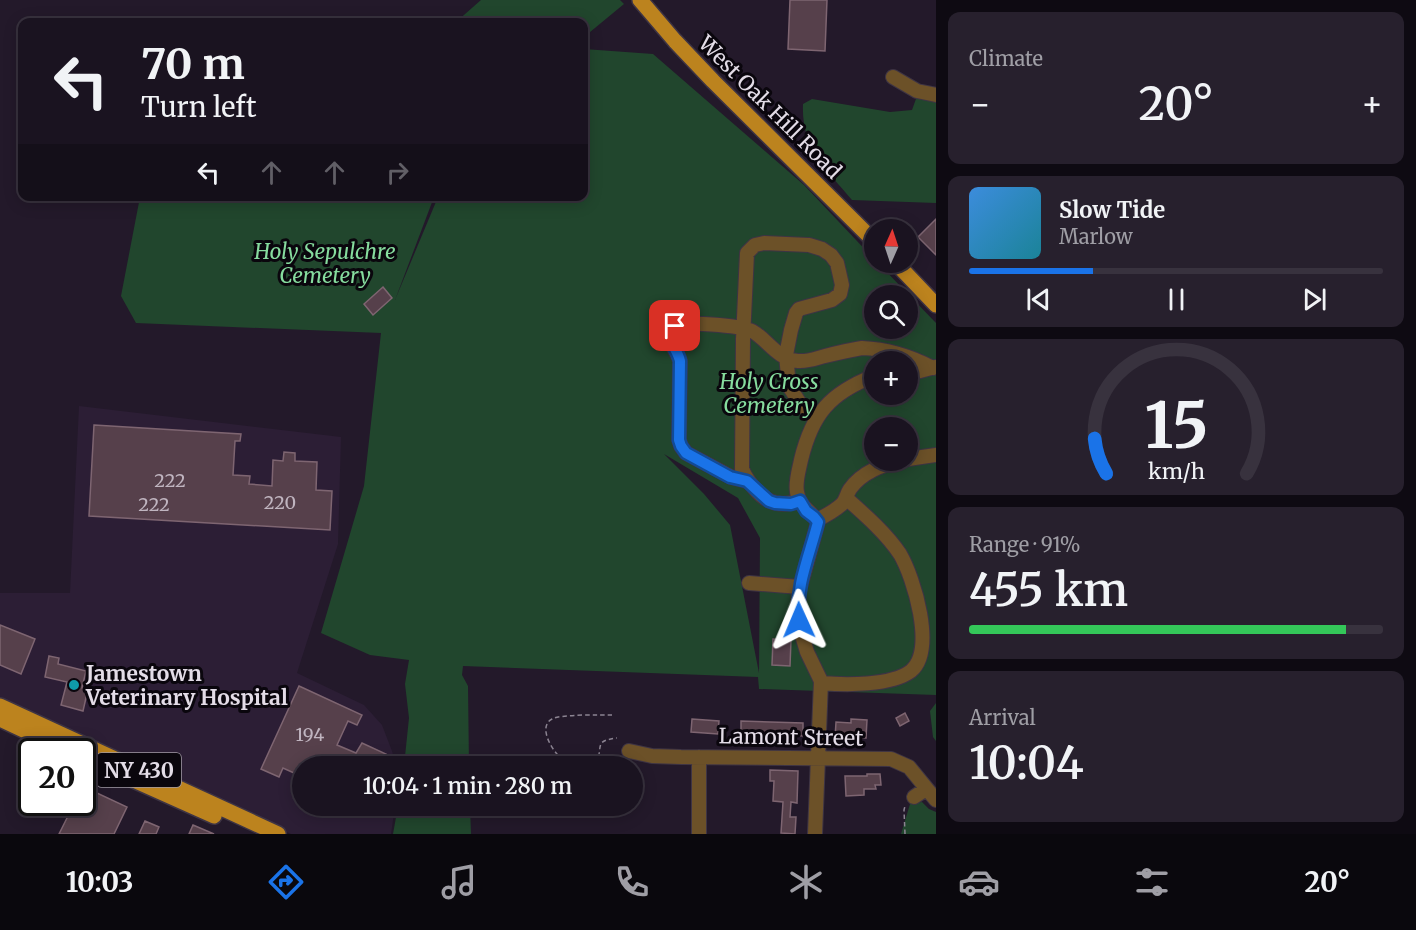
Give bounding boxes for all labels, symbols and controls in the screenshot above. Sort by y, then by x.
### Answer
street label: West Oak Hill Road [692,29,848,185]
text: 70 m [141,38,245,90]
icon: left [42,42,120,120]
text: Climate [969,46,1043,71]
text: 20° [1138,76,1214,132]
text: − [969,84,991,125]
text: + [1361,84,1383,125]
text: Turn left [141,90,256,124]
icon: left [192,156,225,189]
icon: ahead [255,156,288,189]
icon: ahead [318,156,351,189]
icon: right [381,156,414,189]
text: Slow Tide [1059,196,1165,224]
north arrow [864,219,918,273]
map controls [864,219,918,471]
text: Marlow [1059,224,1133,249]
park label: Holy Sepulchre Cemetery [253,238,396,289]
icon: previous [1022,283,1055,316]
icon: pause [1160,283,1193,316]
icon: next [1298,283,1331,316]
button: search [864,285,918,339]
pin [649,300,700,351]
icon: arrive [658,309,691,342]
button: + [864,351,918,405]
park label: Holy Cross Cemetery [718,368,819,419]
text: 15 [1144,387,1208,465]
button: − [864,417,918,471]
text: km/h [1148,458,1204,485]
house number: 222 [154,469,186,492]
house number: 220 [264,491,296,514]
house number: 222 [138,493,170,516]
text: Range · 91% [969,532,1081,557]
text: 455 km [969,562,1128,618]
position arrow [767,588,831,652]
place label: Jamestown Veterinary Hospital [85,660,288,711]
marker: Jamestown Veterinary Hospital [67,678,81,692]
text: Arrival [969,705,1036,730]
street label: Lamont Street [718,722,864,752]
house number: 194 [296,723,324,746]
text: 10:04 [969,735,1084,791]
speed limit sign: 20 [18,738,96,816]
road number: NY 430 [97,753,181,787]
text: 10:04 · 1 min · 280 m [363,772,572,800]
icon: directions [265,861,307,903]
icon: music [438,861,480,903]
icon: phone [611,861,653,903]
icon: climate [785,861,827,903]
icon: car [958,861,1000,903]
icon: filters [1131,861,1173,903]
text: 10:03 [66,865,134,899]
text: 20° [1305,865,1350,899]

